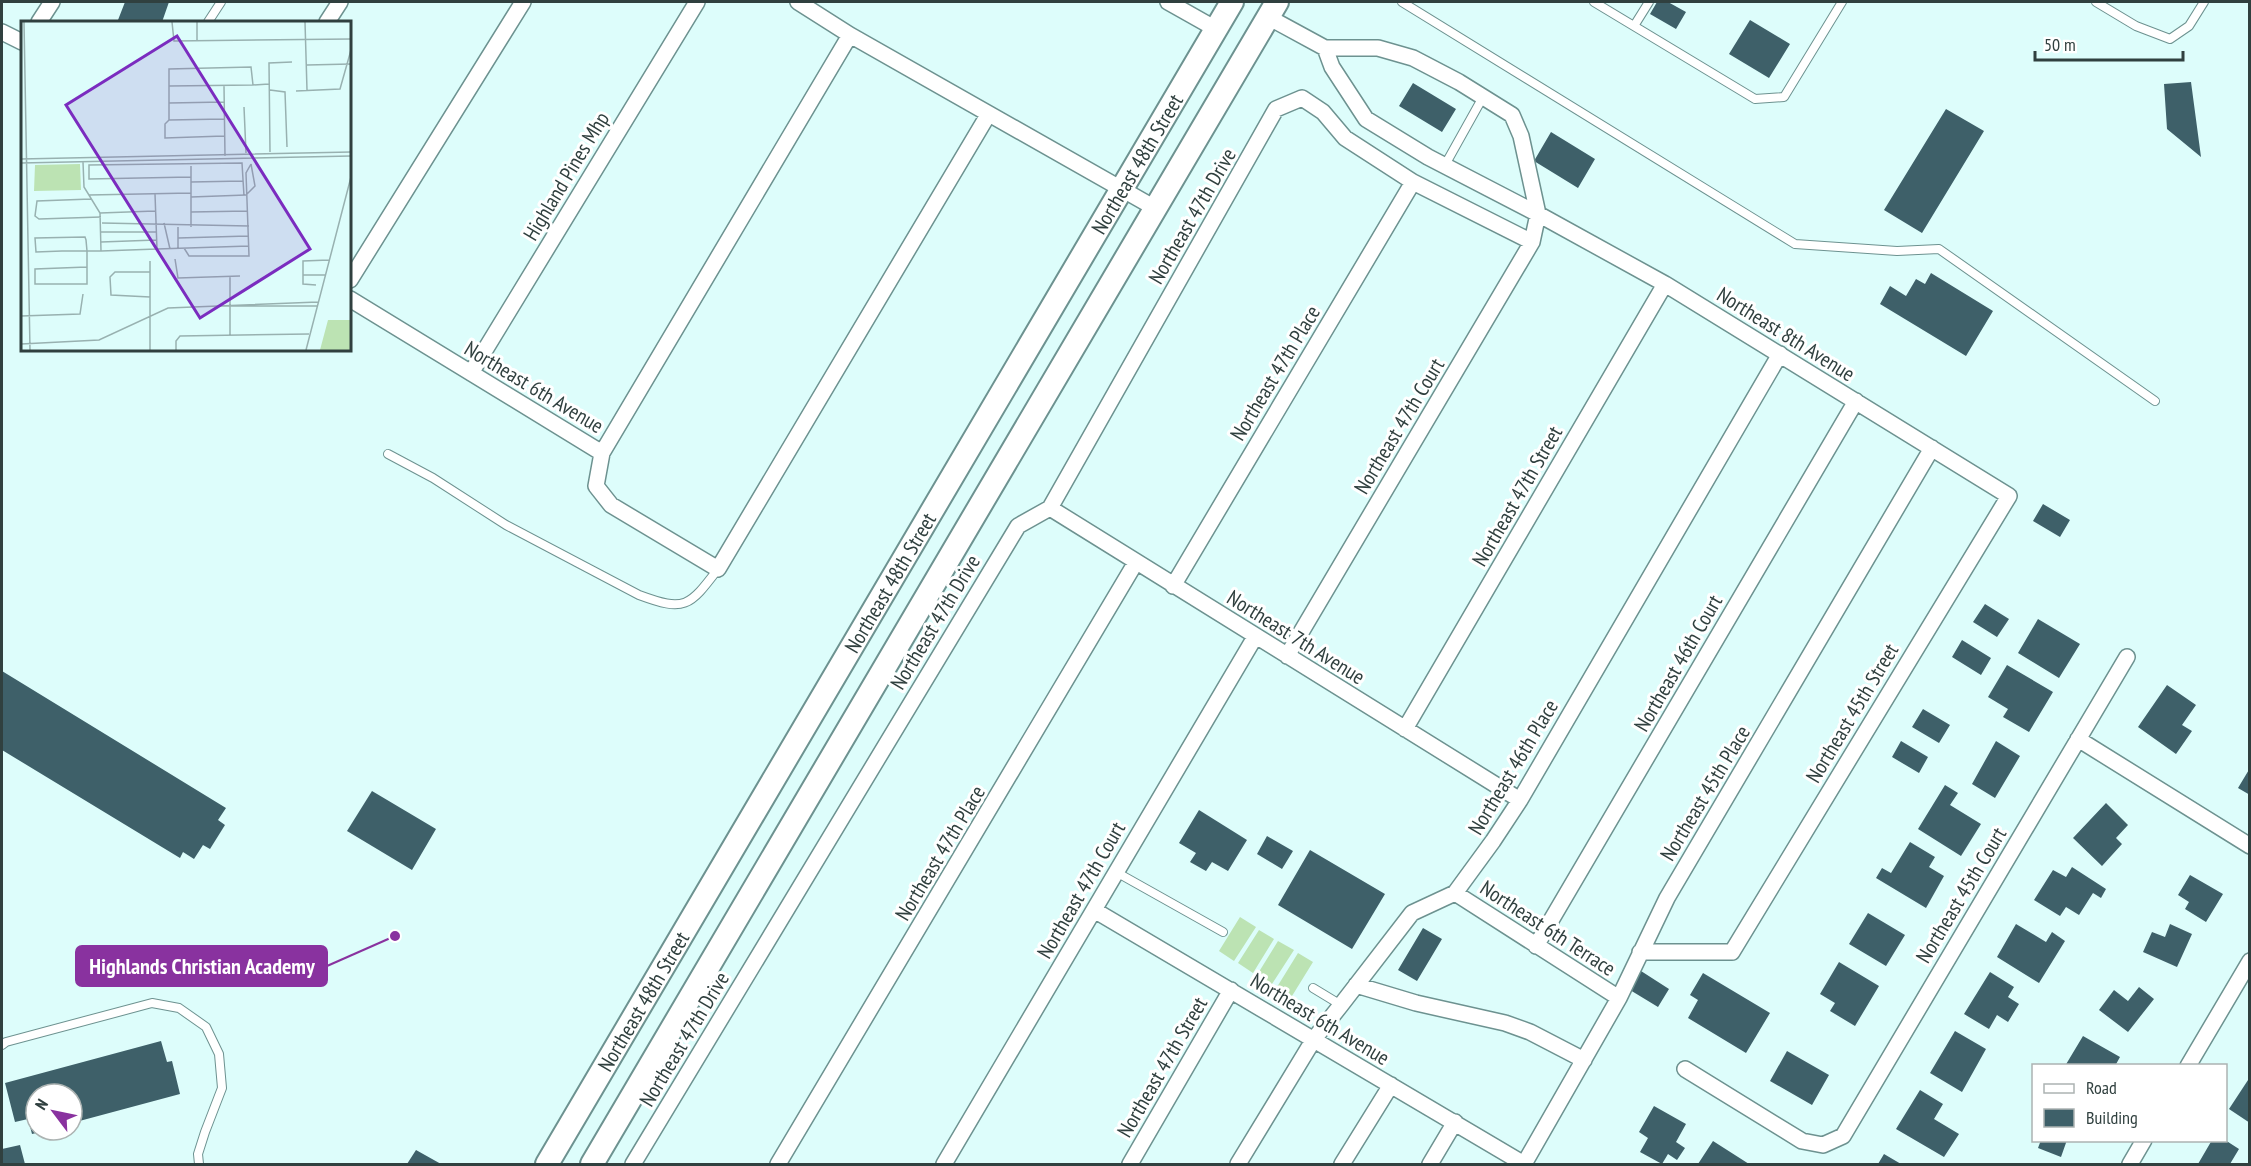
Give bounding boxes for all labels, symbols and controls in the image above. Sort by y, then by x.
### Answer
inset map [21,21,351,351]
scale bar [2035,24,2184,62]
text: 50 m [2044,33,2076,56]
street label: Northeast 48th Street [1085,89,1188,239]
street label: Highland Pines Mhp [517,107,615,245]
street label: Northeast 47th Drive [1142,143,1242,289]
street label: Northeast 8th Avenue [1712,281,1860,387]
street label: Northeast 47th Place [1224,301,1326,445]
street label: Northeast 6th Avenue [460,335,608,439]
street label: Northeast 47th Court [1348,353,1450,499]
street label: Northeast 47th Street [1466,421,1568,571]
street label: Northeast 48th Street [838,507,942,657]
street label: Northeast 47th Drive [884,550,986,694]
street label: Northeast 7th Avenue [1222,584,1370,690]
street label: Northeast 46th Court [1628,590,1728,736]
street label: Northeast 45th Street [1800,638,1904,788]
street label: Northeast 46th Place [1462,694,1564,840]
street label: Northeast 45th Place [1654,720,1756,866]
street label: Northeast 47th Place [889,781,991,925]
street label: Northeast 47th Court [1031,817,1131,963]
street label: Northeast 45th Court [1910,822,2012,968]
street label: Northeast 6th Terrace [1475,874,1621,982]
street label: Northeast 48th Street [591,926,695,1076]
callout: Highlands Christian Academy [76,946,327,986]
text: Highlands Christian Academy [89,952,316,980]
street label: Northeast 47th Drive [633,967,735,1111]
street label: Northeast 6th Avenue [1246,967,1394,1071]
street label: Northeast 47th Street [1111,992,1213,1142]
legend [2032,1064,2227,1142]
text: Road [2086,1076,2117,1099]
north arrow [24,1082,84,1142]
text: N [31,1095,52,1113]
text: Building [2086,1106,2138,1129]

